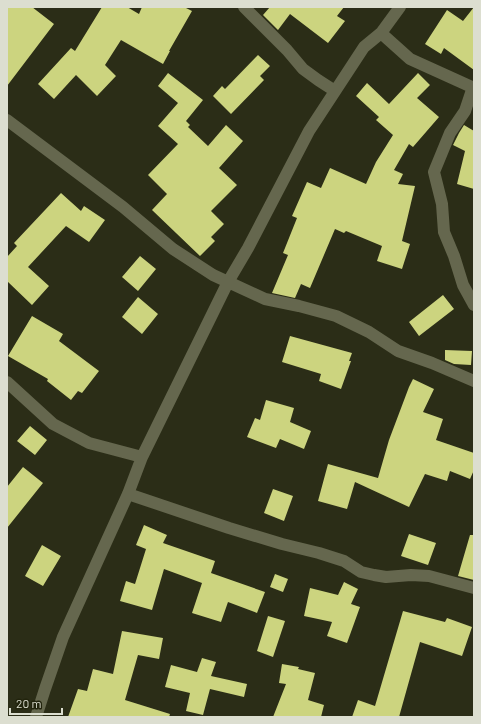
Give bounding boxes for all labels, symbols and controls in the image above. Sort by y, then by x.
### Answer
scale bar [10,690,62,716]
text: 20 m [16,696,42,710]

